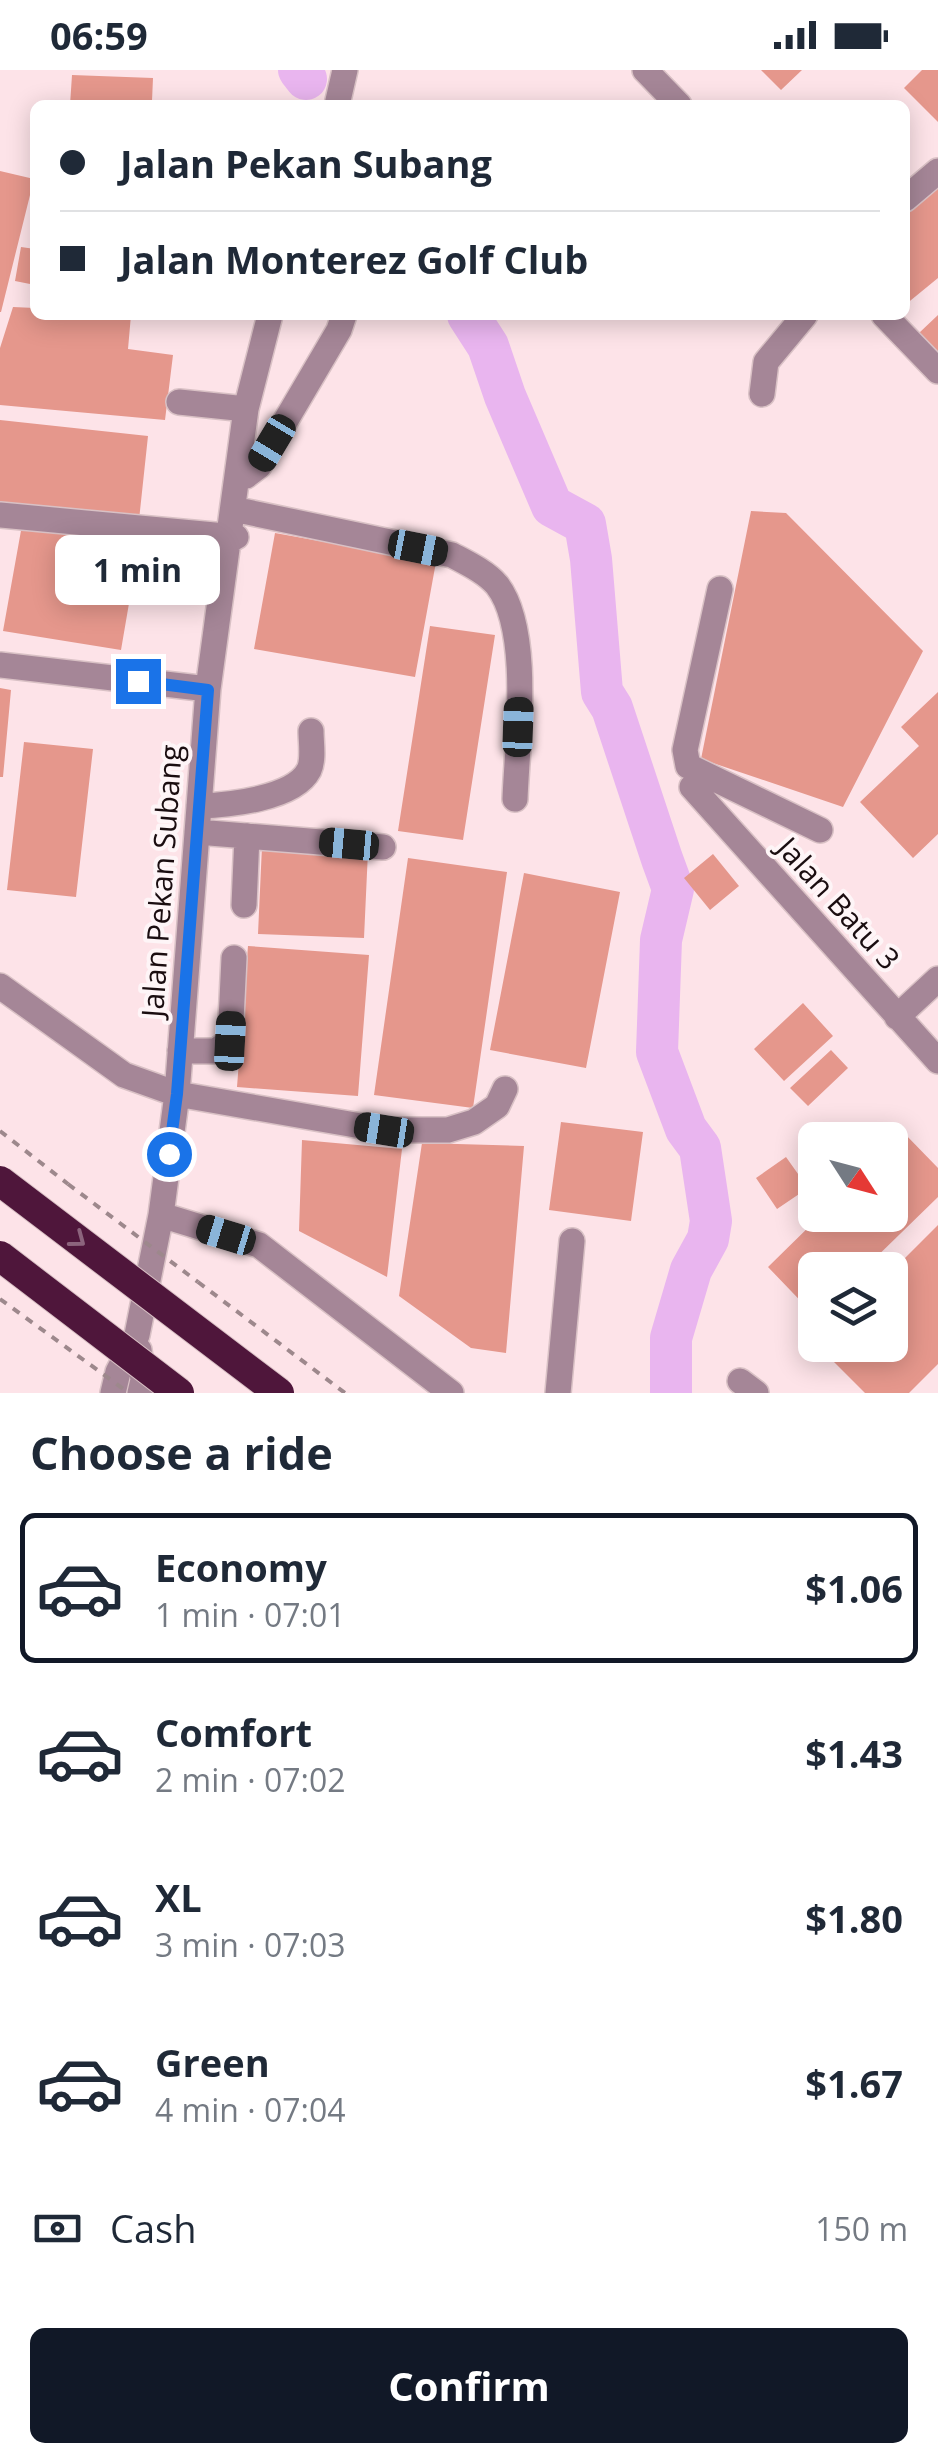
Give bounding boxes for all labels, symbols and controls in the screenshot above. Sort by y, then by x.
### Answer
text: 06:59 [50,9,148,61]
text: Jalan Pekan Subang [120,137,492,189]
text: Jalan Monterez Golf Club [120,233,588,285]
car [244,410,300,476]
car [386,528,450,568]
callout: 1 min [56,536,220,606]
text: 1 min [93,548,182,591]
route end [116,659,161,704]
car [502,696,534,758]
street label: Jalan Pekan Subang [131,743,191,1022]
car [318,826,380,862]
street label: Jalan Batu 3 [766,826,910,978]
car [213,1010,247,1072]
car [352,1110,416,1150]
north arrow [798,1122,908,1232]
map controls [798,1122,908,1362]
route start [147,1132,192,1177]
car [193,1212,259,1258]
one-way arrow [67,1228,85,1245]
button: layers [798,1252,908,1362]
text: Choose a ride [30,1422,333,1483]
text: Economy [155,1541,327,1593]
icon: car [35,1543,125,1633]
text: $1.06 [805,1562,903,1614]
text: 1 min · 07:01 [155,1593,346,1636]
text: Comfort [155,1706,312,1758]
icon: car [35,1708,125,1798]
text: $1.43 [805,1727,903,1779]
text: 2 min · 07:02 [155,1758,346,1801]
text: XL [155,1871,202,1923]
icon: car [35,1873,125,1963]
text: $1.80 [805,1892,903,1944]
text: 3 min · 07:03 [155,1923,346,1966]
text: Green [155,2036,270,2088]
icon: car [35,2038,125,2128]
text: $1.67 [805,2057,903,2109]
text: 4 min · 07:04 [155,2088,346,2131]
icon: cash [30,2201,85,2256]
text: Cash [110,2202,196,2254]
text: 150 m [815,2207,908,2250]
button: Confirm [30,2328,908,2443]

